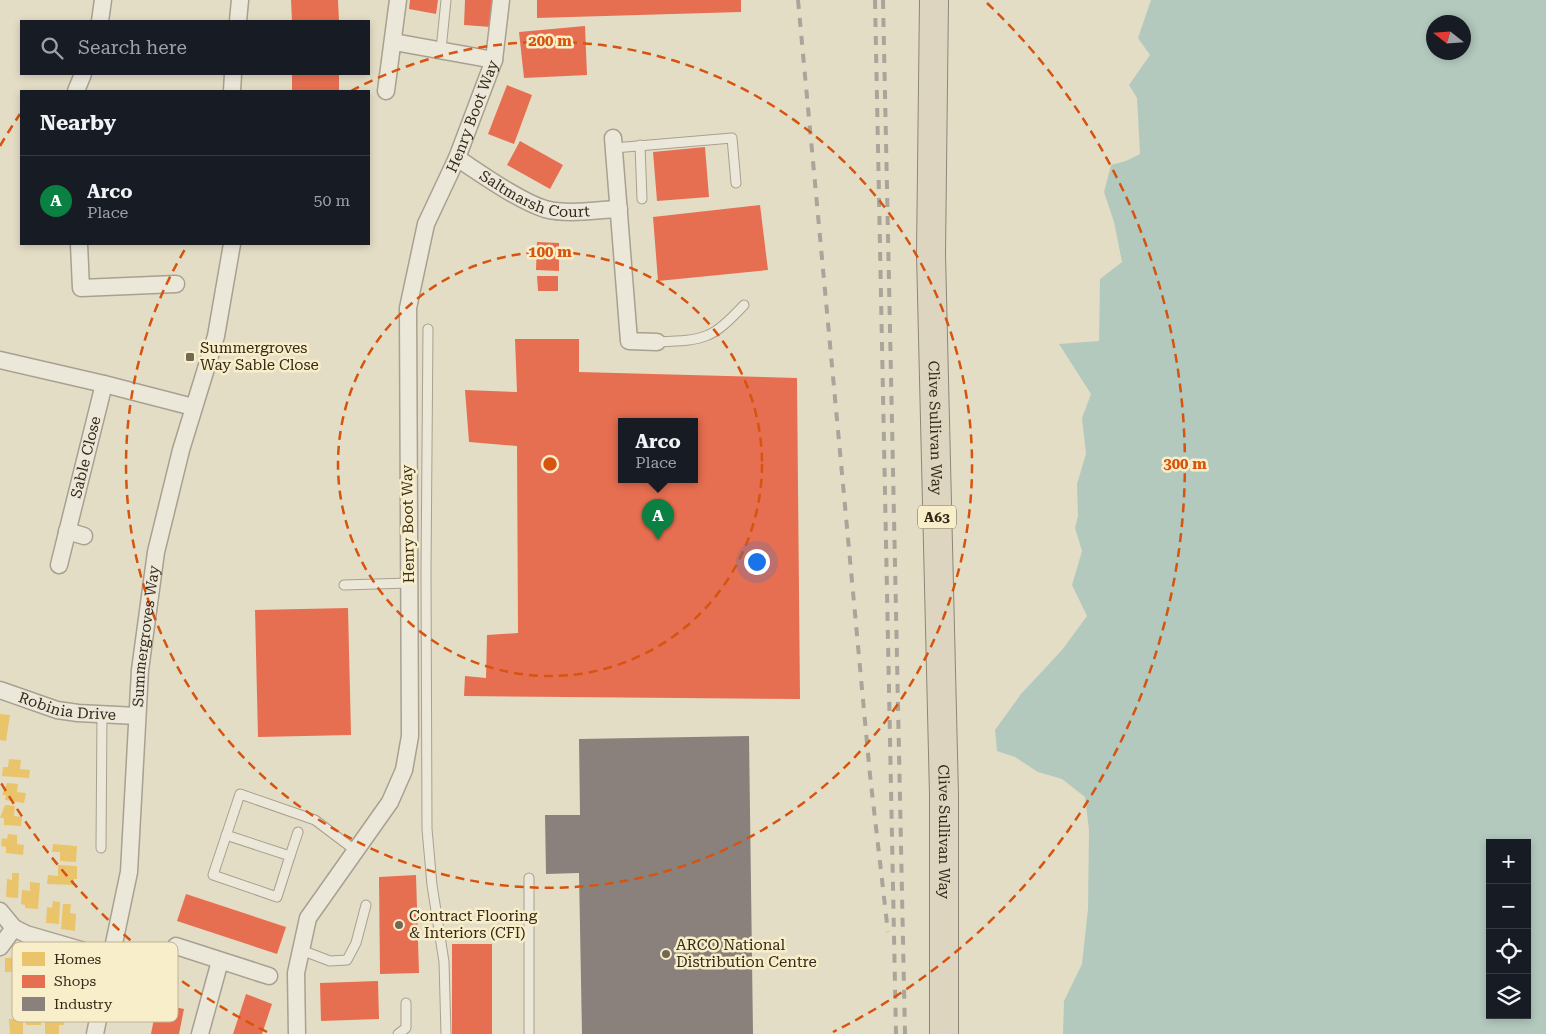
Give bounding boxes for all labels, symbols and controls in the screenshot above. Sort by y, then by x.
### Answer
north arrow [1426,15,1471,60]
search box [20,20,370,75]
text: 200 m [528,32,572,50]
icon: search [38,34,66,62]
text: Search here [78,36,187,59]
street label: Henry Boot Way [442,58,502,175]
text: Nearby [40,111,116,135]
street label: Saltmarsh Court [476,166,591,221]
text: Arco [87,180,132,203]
text: A [50,191,62,210]
text: 50 m [313,191,350,210]
text: Place [87,203,128,222]
text: 100 m [528,243,572,261]
place label: Summergroves Way Sable Close [200,339,319,374]
marker: Summergroves Way Sable Close [184,351,196,363]
street label: Clive Sullivan Way [925,360,946,496]
street label: Sable Close [67,414,105,500]
popup [618,418,698,483]
text: Arco [635,430,681,453]
text: Place [635,453,677,472]
centre of rings [541,455,559,473]
text: 300 m [1163,455,1207,473]
street label: Henry Boot Way [398,464,418,583]
pin: A [642,499,674,540]
road number: A63 [918,506,956,528]
your location [744,549,770,575]
street label: Summergroves Way [129,564,163,708]
street label: Robinia Drive [16,688,117,724]
street label: Clive Sullivan Way [934,764,953,899]
map controls [1486,839,1531,1019]
button: + [1486,839,1531,884]
button: − [1486,884,1531,929]
place label: Contract Flooring & Interiors (CFI) [409,907,538,942]
marker: Contract Flooring & Interiors (CFI) [393,919,405,931]
button: locate [1486,929,1531,974]
place label: ARCO National Distribution Centre [676,936,817,971]
legend [12,942,178,1022]
marker: ARCO National Distribution Centre [660,948,672,960]
text: Homes [54,951,102,967]
text: Shops [54,973,97,989]
button: layers [1486,974,1531,1019]
text: Industry [54,996,113,1012]

